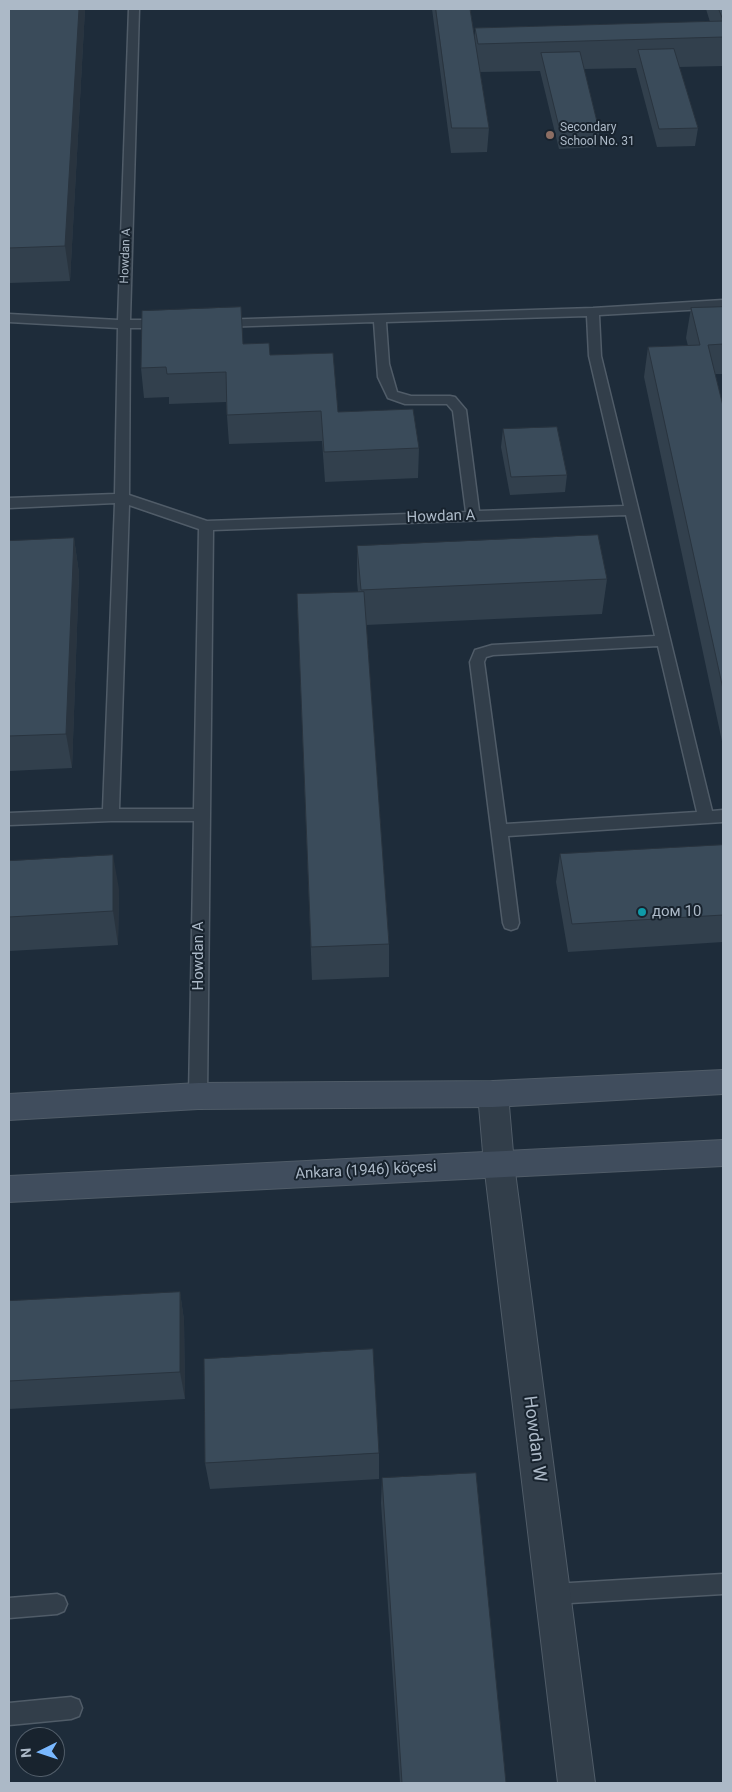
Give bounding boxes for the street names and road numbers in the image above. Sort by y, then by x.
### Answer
street label: Howdan A [118,228,134,284]
street label: Howdan A [406,507,476,527]
street label: Howdan A [190,922,208,990]
street label: Ankara (1946) köçesi [295,1158,437,1184]
street label: Howdan W [518,1395,550,1483]

